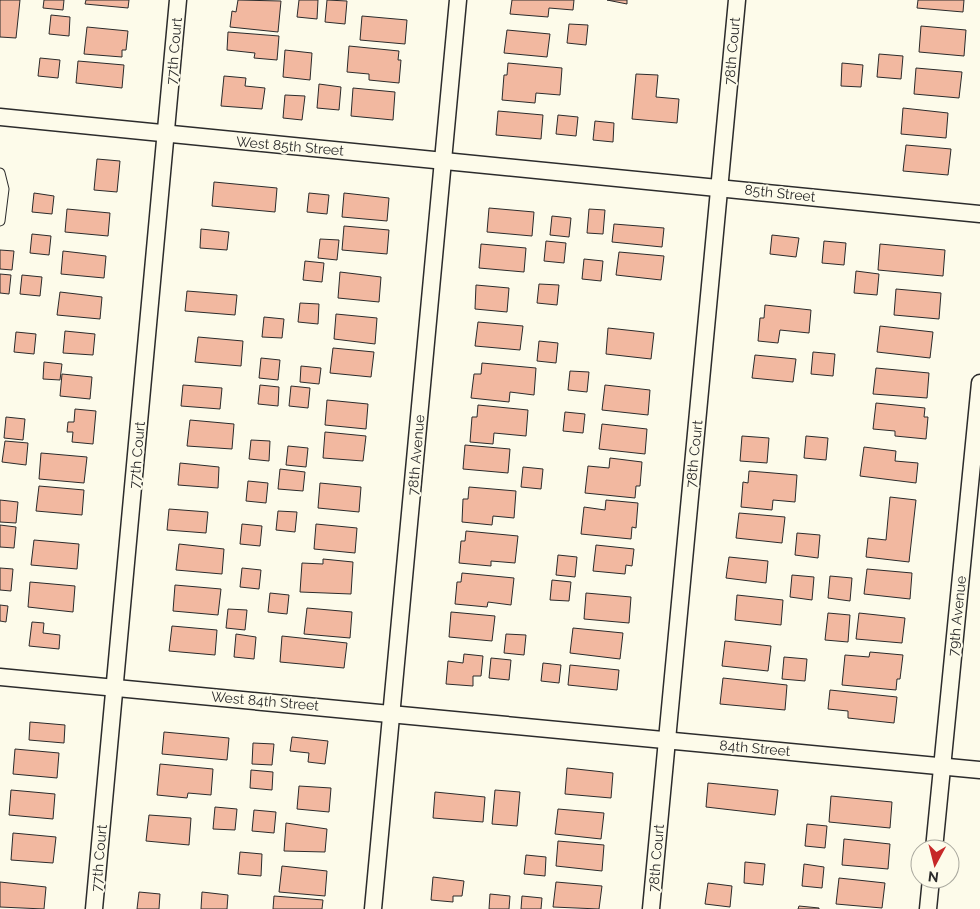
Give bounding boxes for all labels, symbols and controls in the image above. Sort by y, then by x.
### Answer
street label: 77th Court [163,16,185,85]
street label: 78th Court [721,16,743,86]
street label: West 85th Street [235,133,345,159]
street label: 85th Street [744,181,817,205]
street label: 78th Avenue [405,414,427,496]
street label: 78th Court [682,419,706,489]
street label: 77th Court [126,420,148,489]
street label: 79th Avenue [945,575,969,657]
street label: West 84th Street [210,688,320,714]
street label: 84th Street [719,737,791,759]
street label: 77th Court [88,823,110,892]
street label: 78th Court [645,823,667,893]
north arrow [910,839,960,889]
text: N [927,868,940,885]

